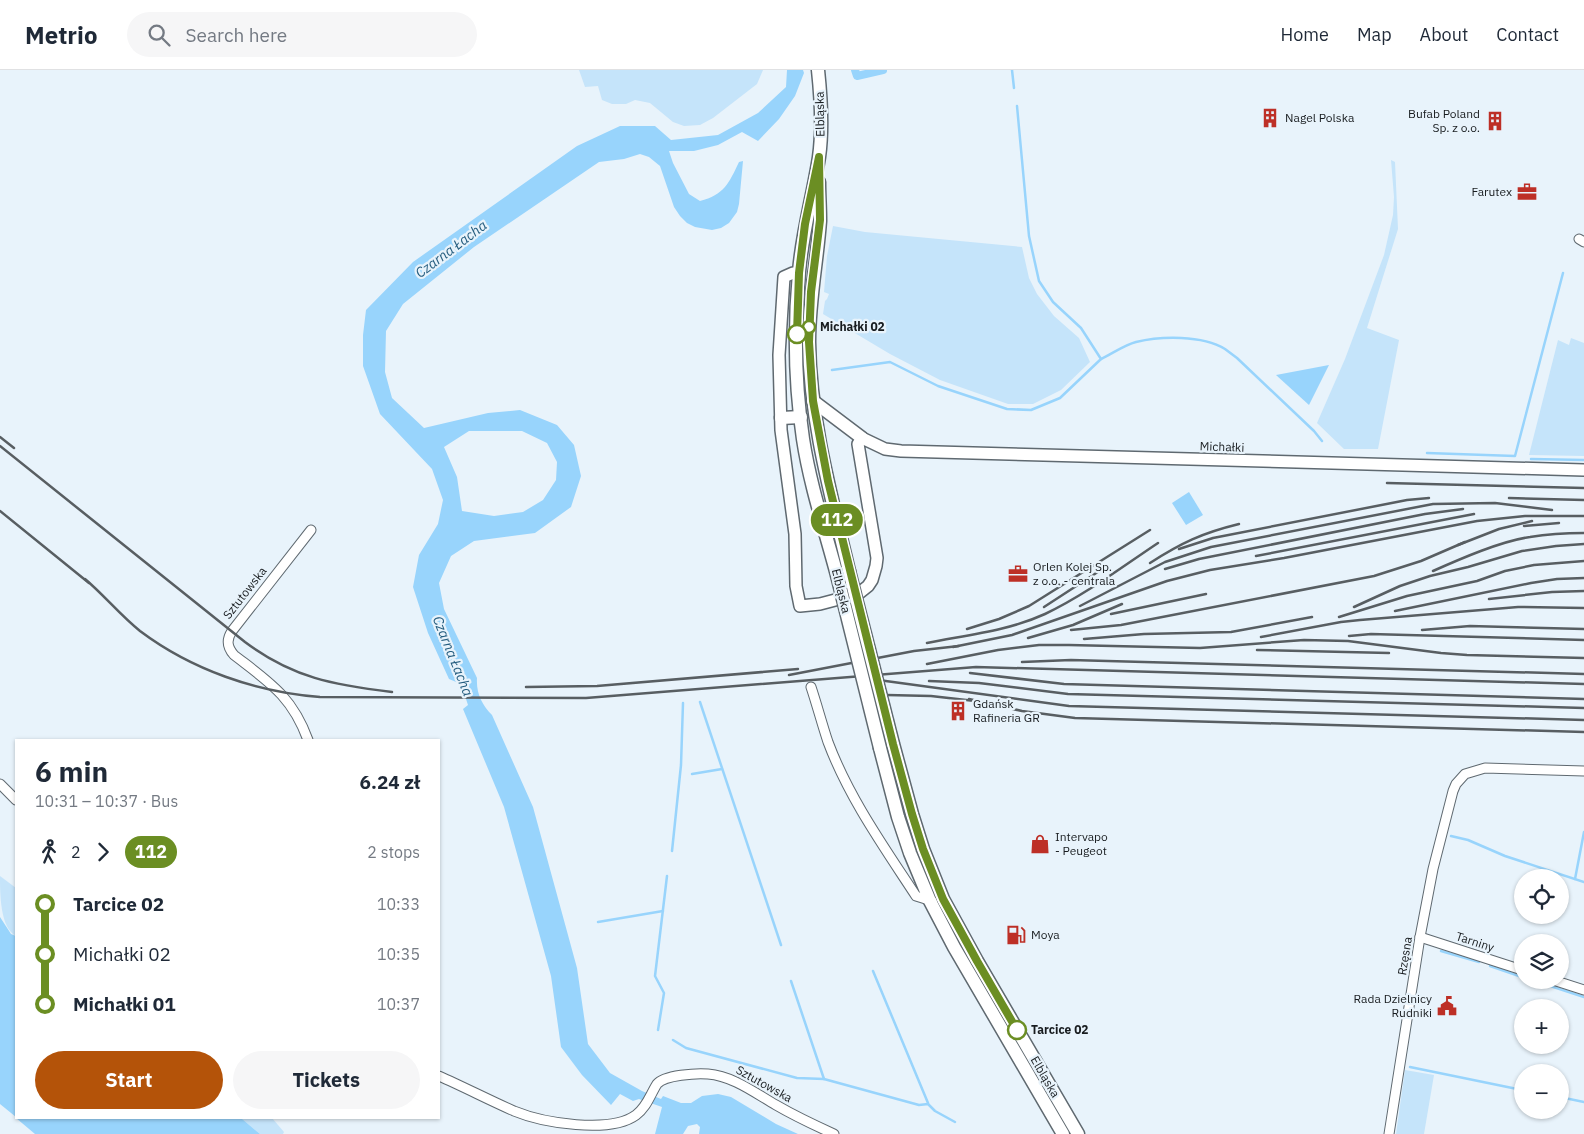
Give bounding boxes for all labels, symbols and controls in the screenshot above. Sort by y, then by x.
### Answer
search box [127,12,477,57]
text: Metrio [25,19,97,51]
icon: search [145,21,173,49]
text: Search here [185,23,287,47]
text: Home [1281,23,1329,46]
text: Map [1357,23,1392,46]
text: About [1420,23,1468,46]
text: Contact [1496,23,1559,46]
street label: Elbląska [812,91,827,137]
place label: Bufab Poland Sp. z o.o. [1408,106,1480,135]
building icon: Nagel Polska [1259,107,1281,129]
place label: Nagel Polska [1285,110,1355,125]
building icon: Bufab Poland Sp. z o.o. [1484,110,1506,132]
office icon: Farutex [1516,181,1538,203]
place label: Farutex [1471,184,1512,199]
water label: Czarna Łacha [412,216,490,282]
place label: Michałki 02 [820,319,885,334]
marker: Michałki 02 [802,320,816,334]
unlabelled marker [787,324,807,344]
street label: Michałki [1199,438,1245,455]
line badge: 112 [808,504,866,536]
text: 112 [821,508,853,531]
place label: Orlen Kolej Sp. z o.o. - centrala [1033,559,1116,588]
street label: Sztutowska [220,563,270,622]
office icon: Orlen Kolej Sp. z o.o. - centrala [1007,563,1029,585]
street label: Elbląska [829,567,854,615]
water label: Czarna Łacha [429,613,477,699]
place label: Gdańsk Rafineria GR [973,696,1040,725]
building icon: Gdańsk Rafineria GR [947,700,969,722]
text: 6 min [35,753,108,790]
text: 6.24 zł [360,770,420,794]
text: 10:31 – 10:37 · Bus [35,791,178,811]
place label: Intervapo - Peugeot [1055,829,1108,858]
shop icon: Intervapo - Peugeot [1029,833,1051,855]
icon: walk [35,838,63,866]
icon: forward [89,838,117,866]
text: 112 [135,840,167,863]
text: 2 [71,842,81,862]
text: 2 stops [367,842,420,862]
map controls [1514,869,1569,1119]
button: locate [1514,869,1569,924]
text: Tarcice 02 [73,892,164,916]
text: 10:33 [377,894,420,914]
fuel station icon: Moya [1005,924,1027,946]
place label: Moya [1031,927,1060,942]
street label: Tarniny [1454,928,1496,955]
button: layers [1514,934,1569,989]
street label: Rzęsna [1394,935,1415,976]
text: Michałki 02 [73,942,171,966]
text: 10:35 [377,944,420,964]
place label: Rada Dzielnicy Rudniki [1354,991,1432,1020]
text: Michałki 01 [73,992,176,1016]
text: 10:37 [377,994,420,1014]
public building icon: Rada Dzielnicy Rudniki [1436,995,1458,1017]
button: + [1514,999,1569,1054]
marker: Tarcice 02 [1007,1020,1027,1040]
place label: Tarcice 02 [1031,1022,1089,1037]
button: Start [35,1051,223,1109]
button: Tickets [233,1051,420,1109]
street label: Elbląska [1028,1053,1064,1101]
street label: Sztutowska [733,1062,796,1105]
button: − [1514,1064,1569,1119]

